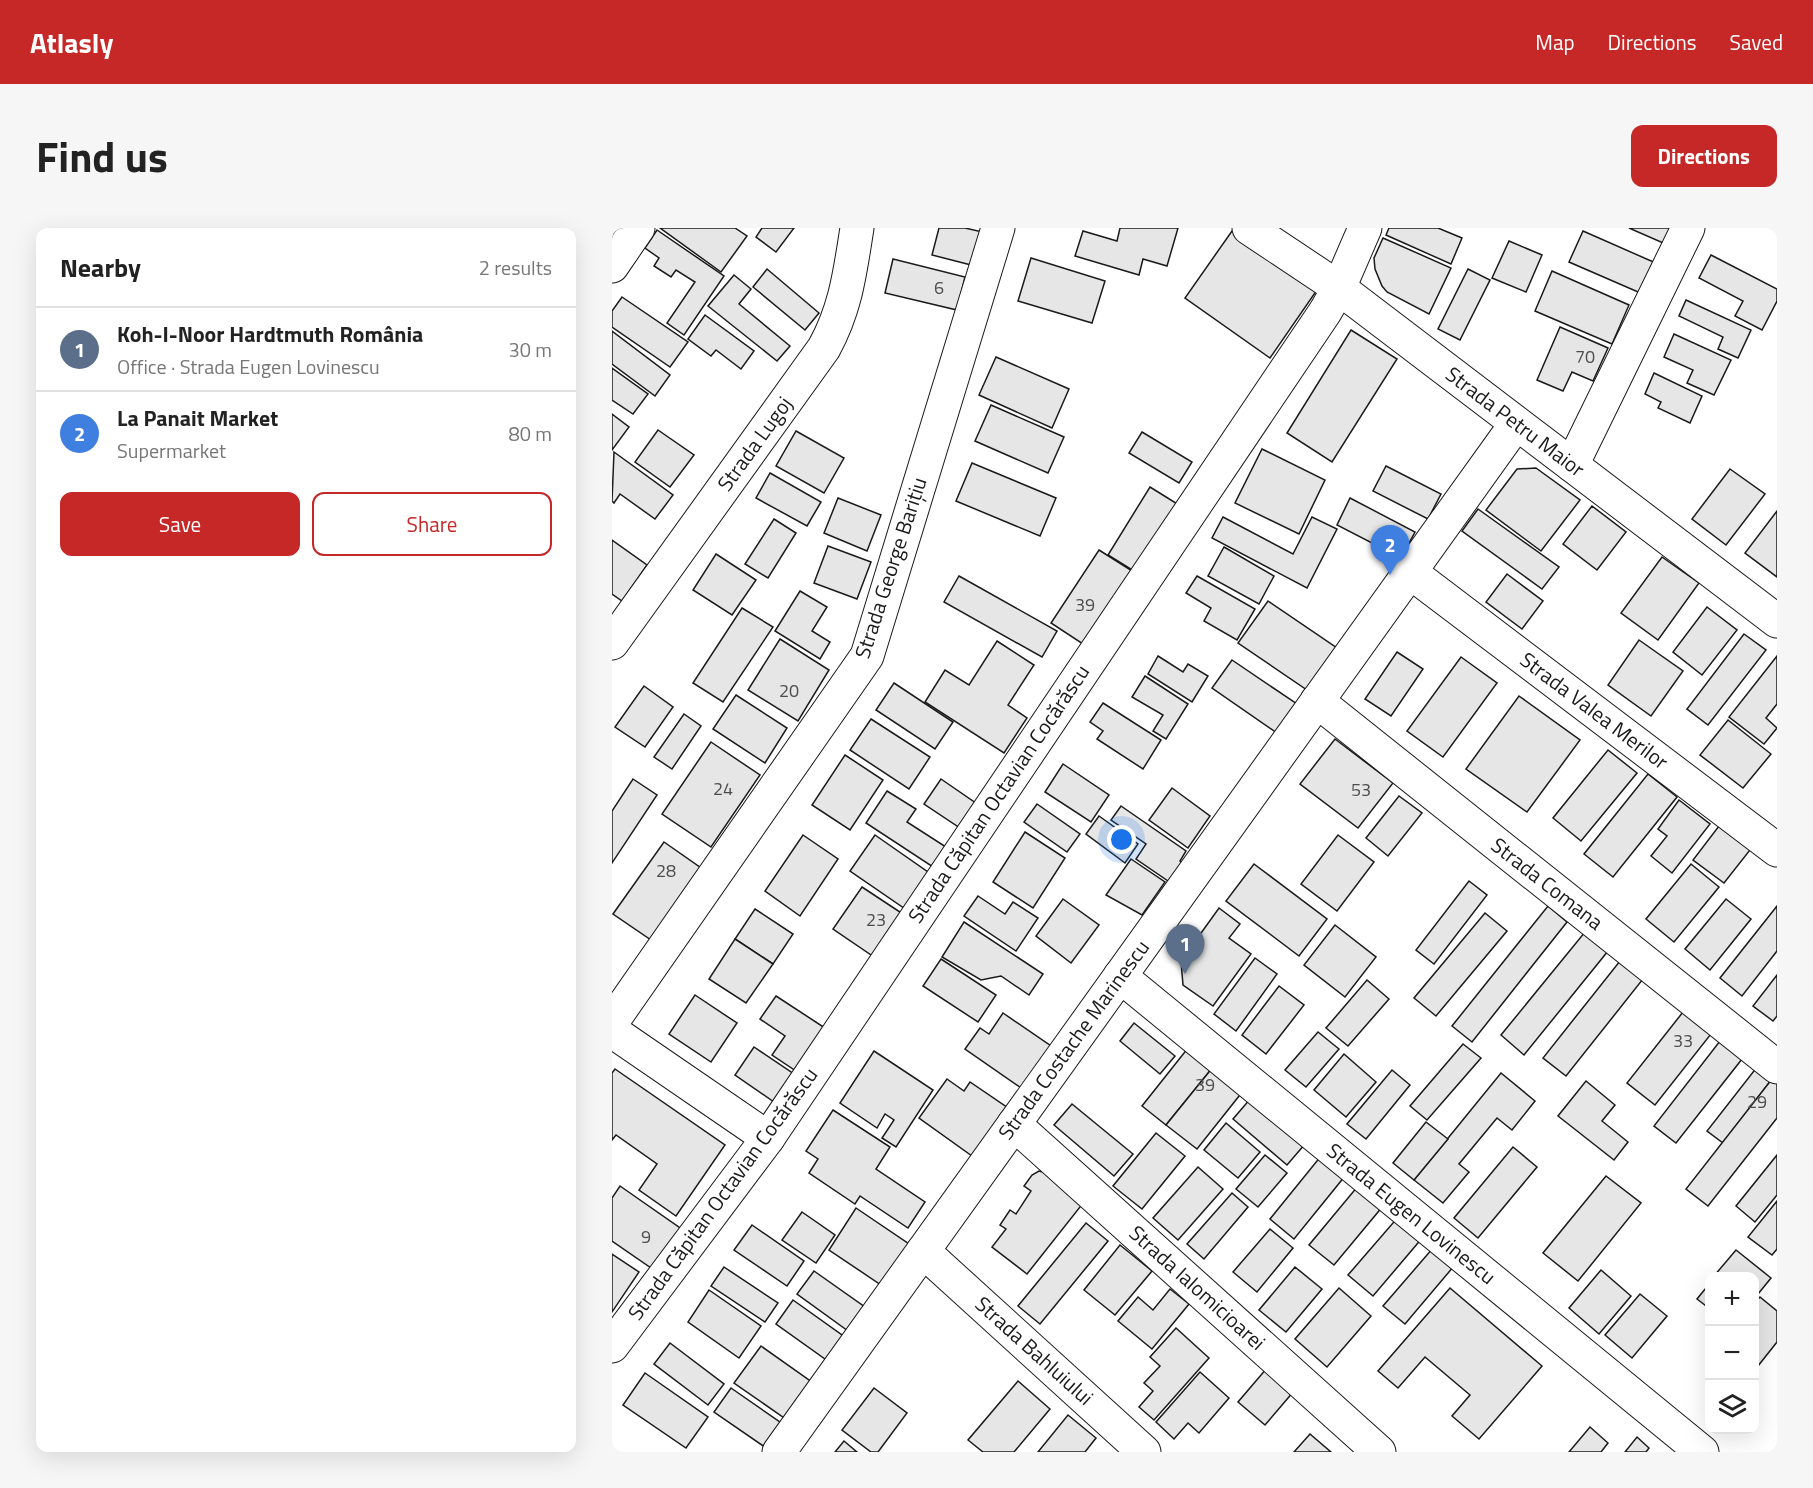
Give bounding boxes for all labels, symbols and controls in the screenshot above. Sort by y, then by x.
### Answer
text: Atlasly [30,21,113,64]
text: Map [1535,26,1575,58]
text: Directions [1608,26,1697,58]
text: Saved [1730,26,1783,58]
text: Find us [36,124,168,188]
button: Directions [1631,125,1777,187]
text: Nearby [60,248,141,287]
text: 2 results [479,252,552,283]
house number: 6 [934,274,944,301]
text: Koh-I-Noor Hardtmuth România [117,317,423,351]
text: 1 [74,334,85,365]
text: 30 m [508,334,552,365]
house number: 70 [1575,343,1595,370]
text: Office · Strada Eugen Lovinescu [117,351,380,382]
street label: Strada Petru Maior [1439,358,1592,484]
street label: Strada Lugoj [709,389,800,497]
text: La Panait Market [117,401,278,435]
text: 2 [74,418,85,449]
text: 80 m [508,418,552,449]
text: Supermarket [117,435,226,466]
street label: Strada George Barițiu [846,473,934,662]
button: Save [60,492,300,556]
button: Share [312,492,552,556]
pin: 2 [1370,526,1410,575]
house number: 39 [1075,591,1095,618]
street label: Strada Valea Merilor [1514,644,1676,777]
street label: Strada Căpitan Octavian Cocărăscu [899,658,1097,929]
house number: 20 [779,677,799,704]
house number: 24 [713,775,733,802]
house number: 53 [1351,776,1371,803]
your location [1107,825,1136,854]
street label: Strada Comana [1485,829,1611,938]
house number: 28 [656,857,676,884]
house number: 23 [866,906,886,933]
pin: 1 [1166,924,1204,974]
street label: Strada Costache Marinescu [990,933,1157,1146]
house number: 33 [1673,1027,1693,1054]
street label: Strada Căpitan Octavian Cocărăscu [619,1060,825,1327]
house number: 39 [1195,1071,1215,1098]
house number: 29 [1747,1088,1767,1115]
street label: Strada Eugen Lovinescu [1320,1135,1503,1292]
street label: Strada Ialomicioarei [1122,1217,1273,1357]
house number: 9 [641,1223,651,1250]
map controls [1705,1272,1759,1434]
button: + [1705,1272,1759,1326]
street label: Strada Bahluiului [968,1288,1101,1412]
button: − [1705,1326,1759,1380]
button: layers [1705,1380,1759,1434]

